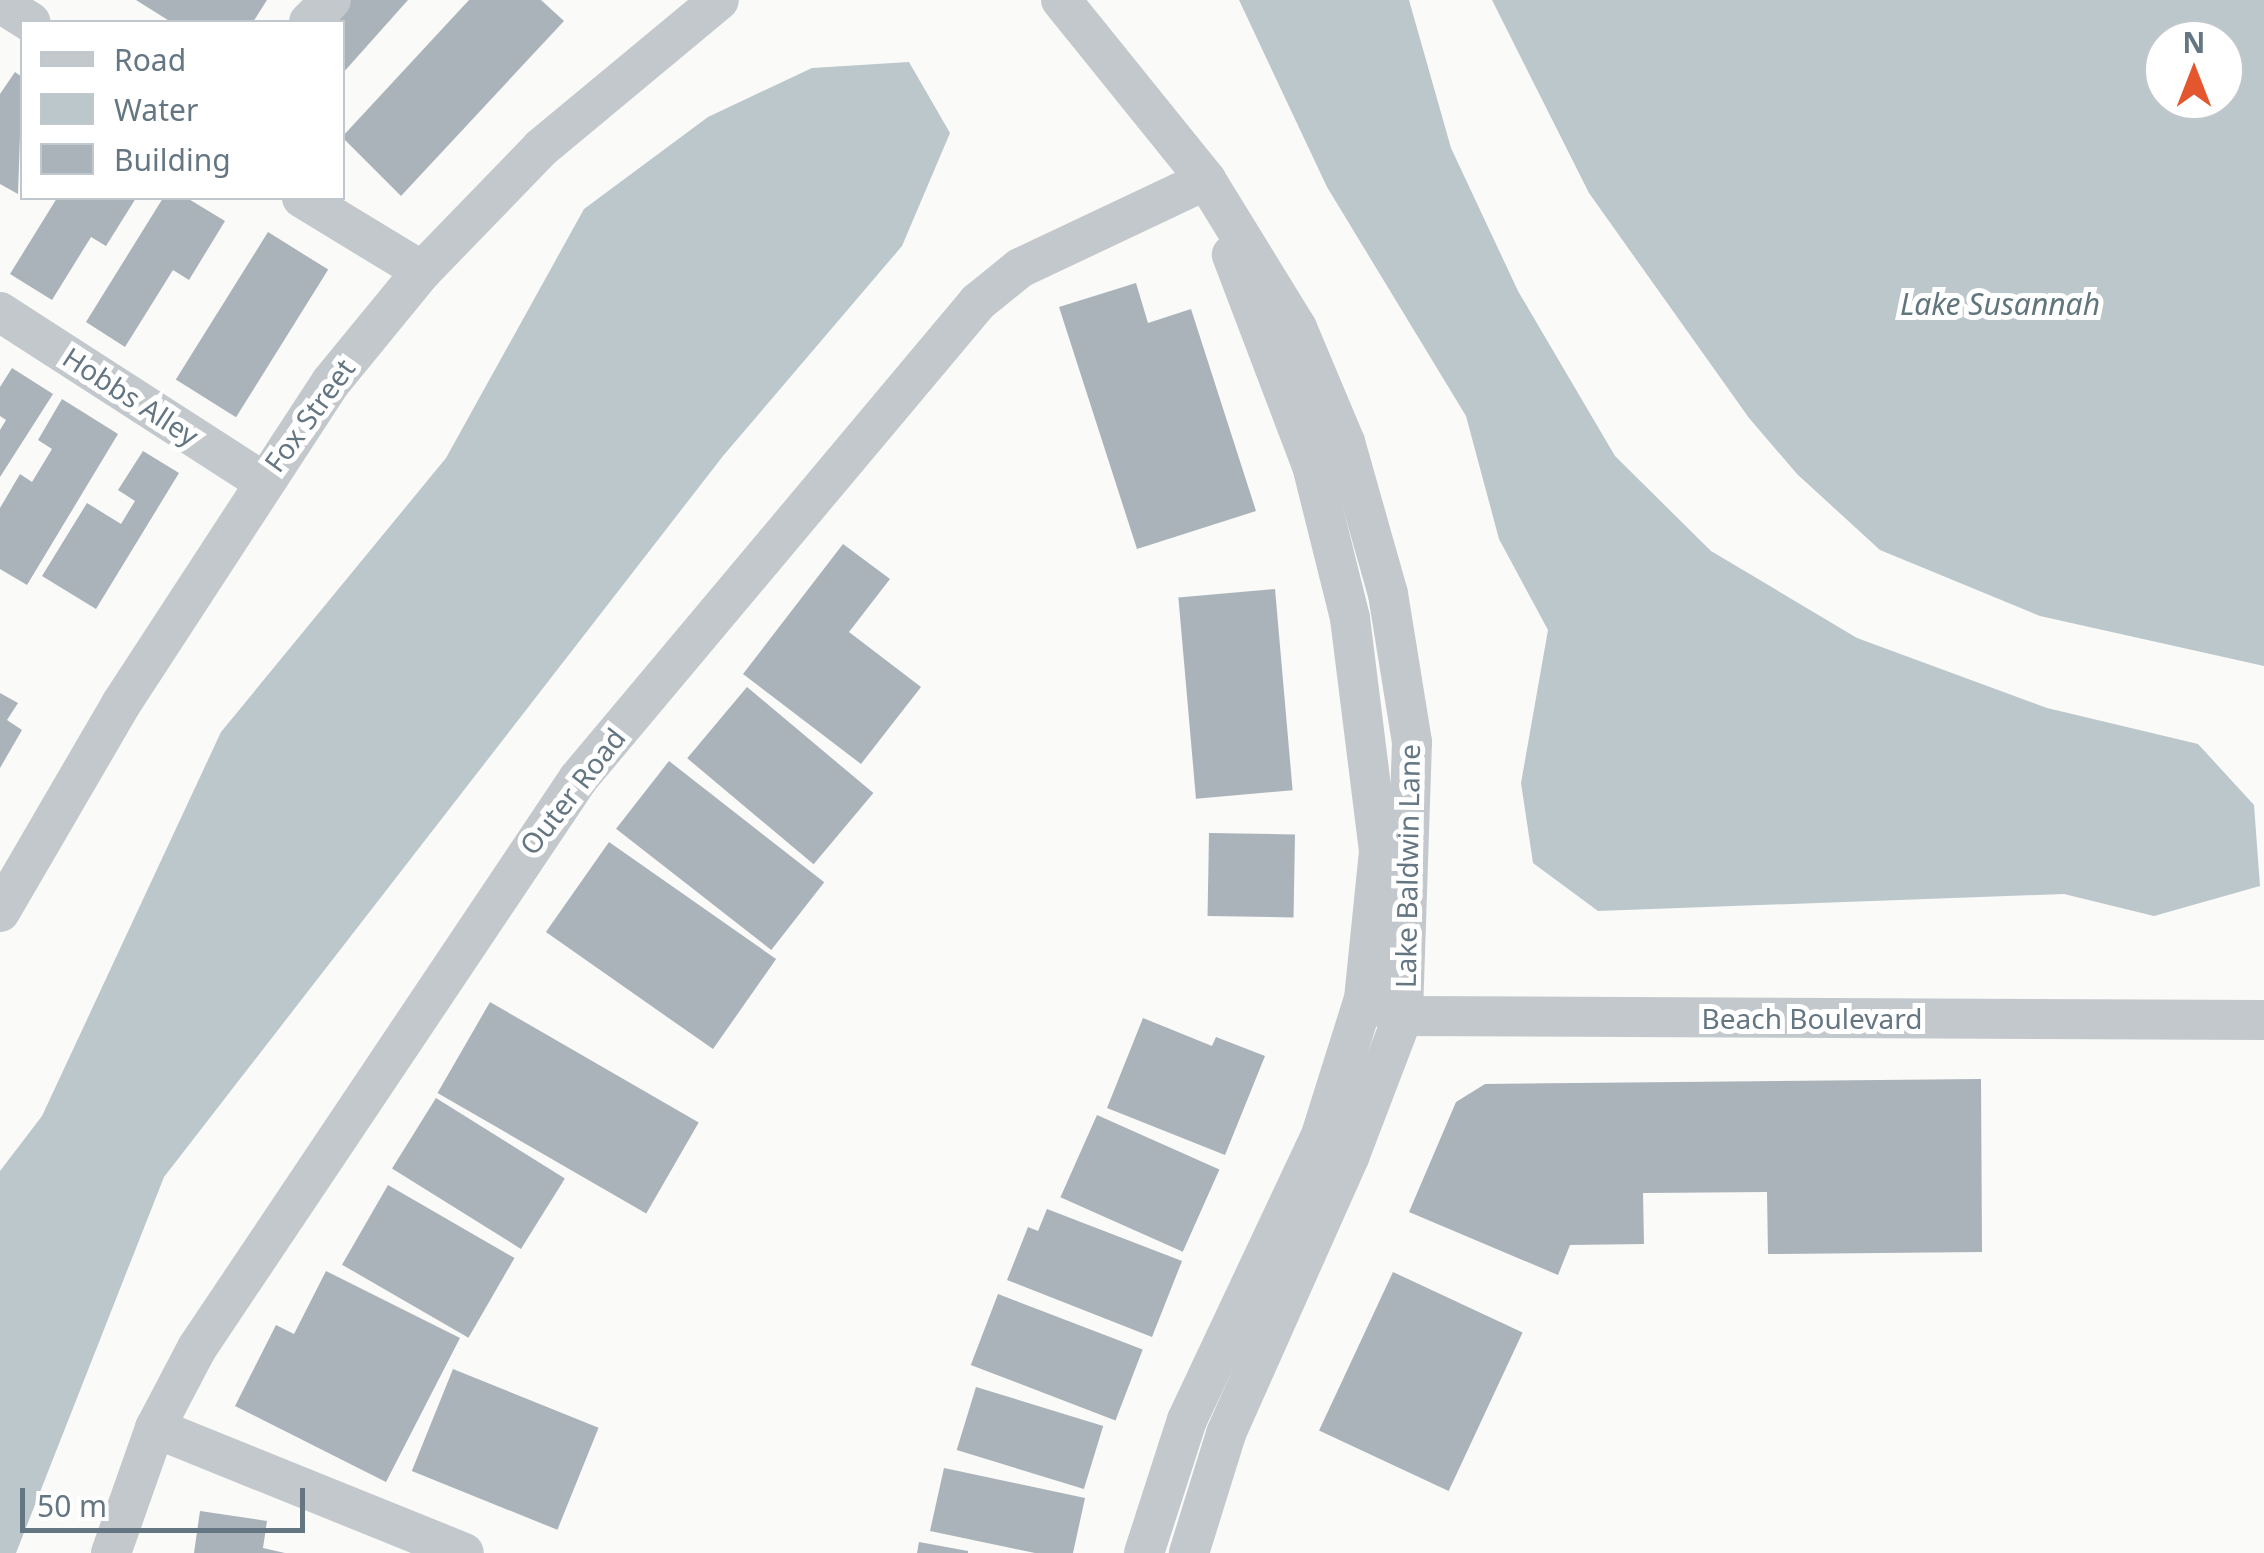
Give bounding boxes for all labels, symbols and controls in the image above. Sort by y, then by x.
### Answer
legend [20,20,345,200]
north arrow [2144,20,2244,120]
text: N [2183,23,2205,61]
text: Road [114,39,186,80]
text: Water [114,89,198,130]
text: Building [114,139,231,180]
water label: Lake Susannah [1900,286,2100,322]
street label: Hobbs Alley [57,340,205,452]
street label: Fox Street [257,352,361,478]
street label: Outer Road [512,721,632,861]
street label: Lake Baldwin Lane [1388,744,1426,988]
street label: Beach Boulevard [1702,1001,1922,1035]
scale bar [25,1468,310,1530]
text: 50 m [37,1485,107,1526]

